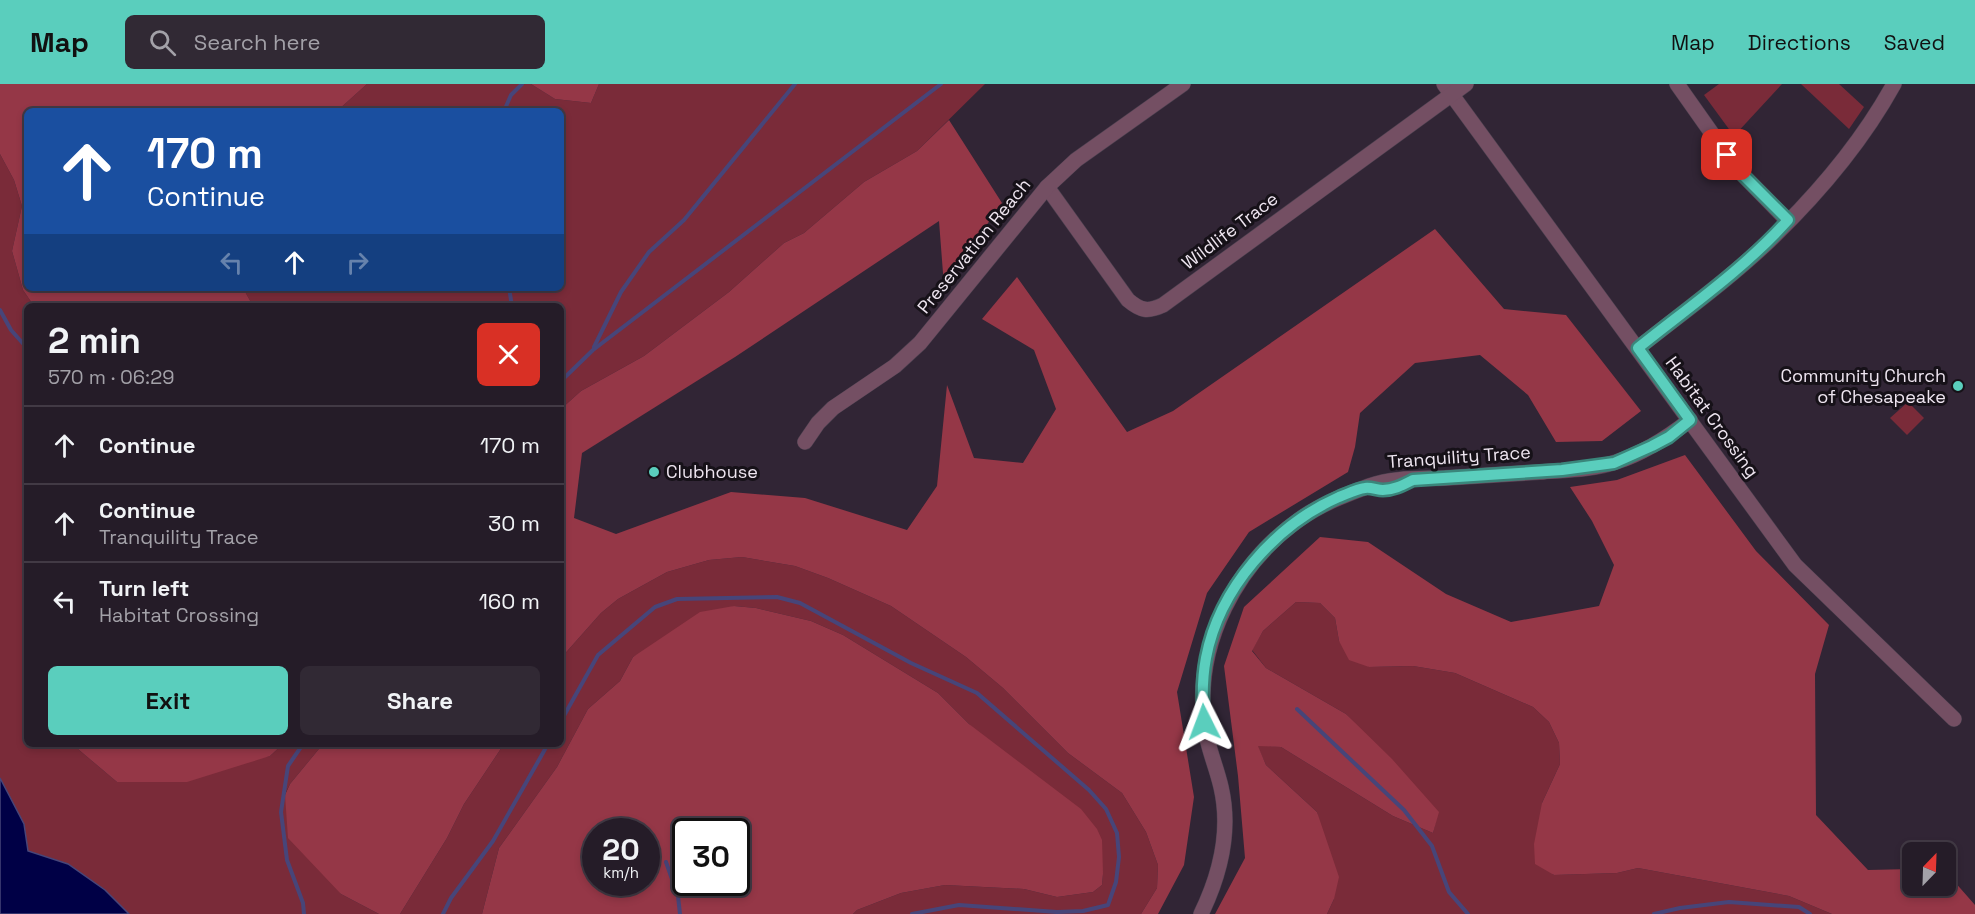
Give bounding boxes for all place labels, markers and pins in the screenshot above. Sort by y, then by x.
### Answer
pin [1701,129,1752,180]
place label: Community Church of Chesapeake [1780,364,1946,408]
marker: Community Church of Chesapeake [1951,379,1965,393]
place label: Clubhouse [666,460,758,483]
marker: Clubhouse [647,465,661,479]

